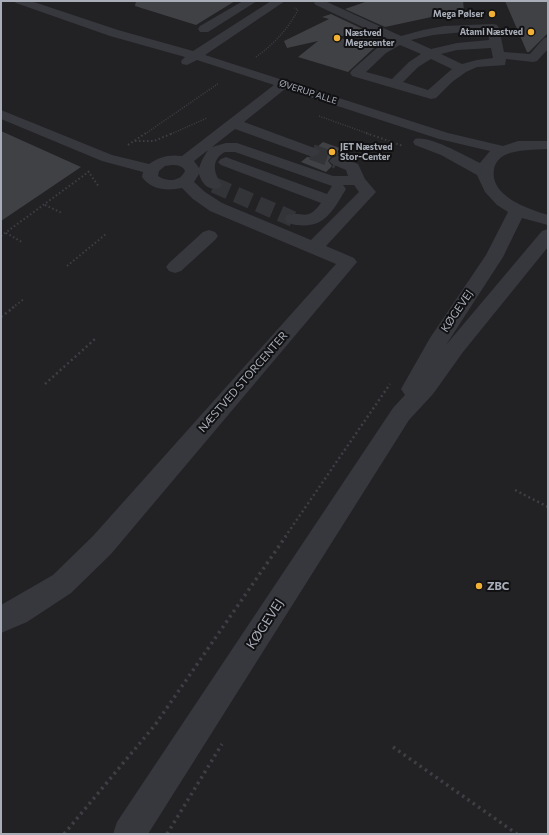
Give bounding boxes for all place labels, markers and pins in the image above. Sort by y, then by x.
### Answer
place label: Mega Pølser [433,9,484,19]
marker: Mega Pølser [487,9,497,19]
place label: Atami Næstved [460,27,523,37]
marker: Atami Næstved [526,27,536,37]
place label: Næstved Megacenter [345,28,395,49]
marker: Næstved Megacenter [332,33,342,43]
place label: JET Næstved Stor-Center [340,142,392,163]
marker: JET Næstved Stor-Center [327,147,337,157]
place label: ZBC [487,579,509,593]
marker: ZBC [474,581,484,591]

